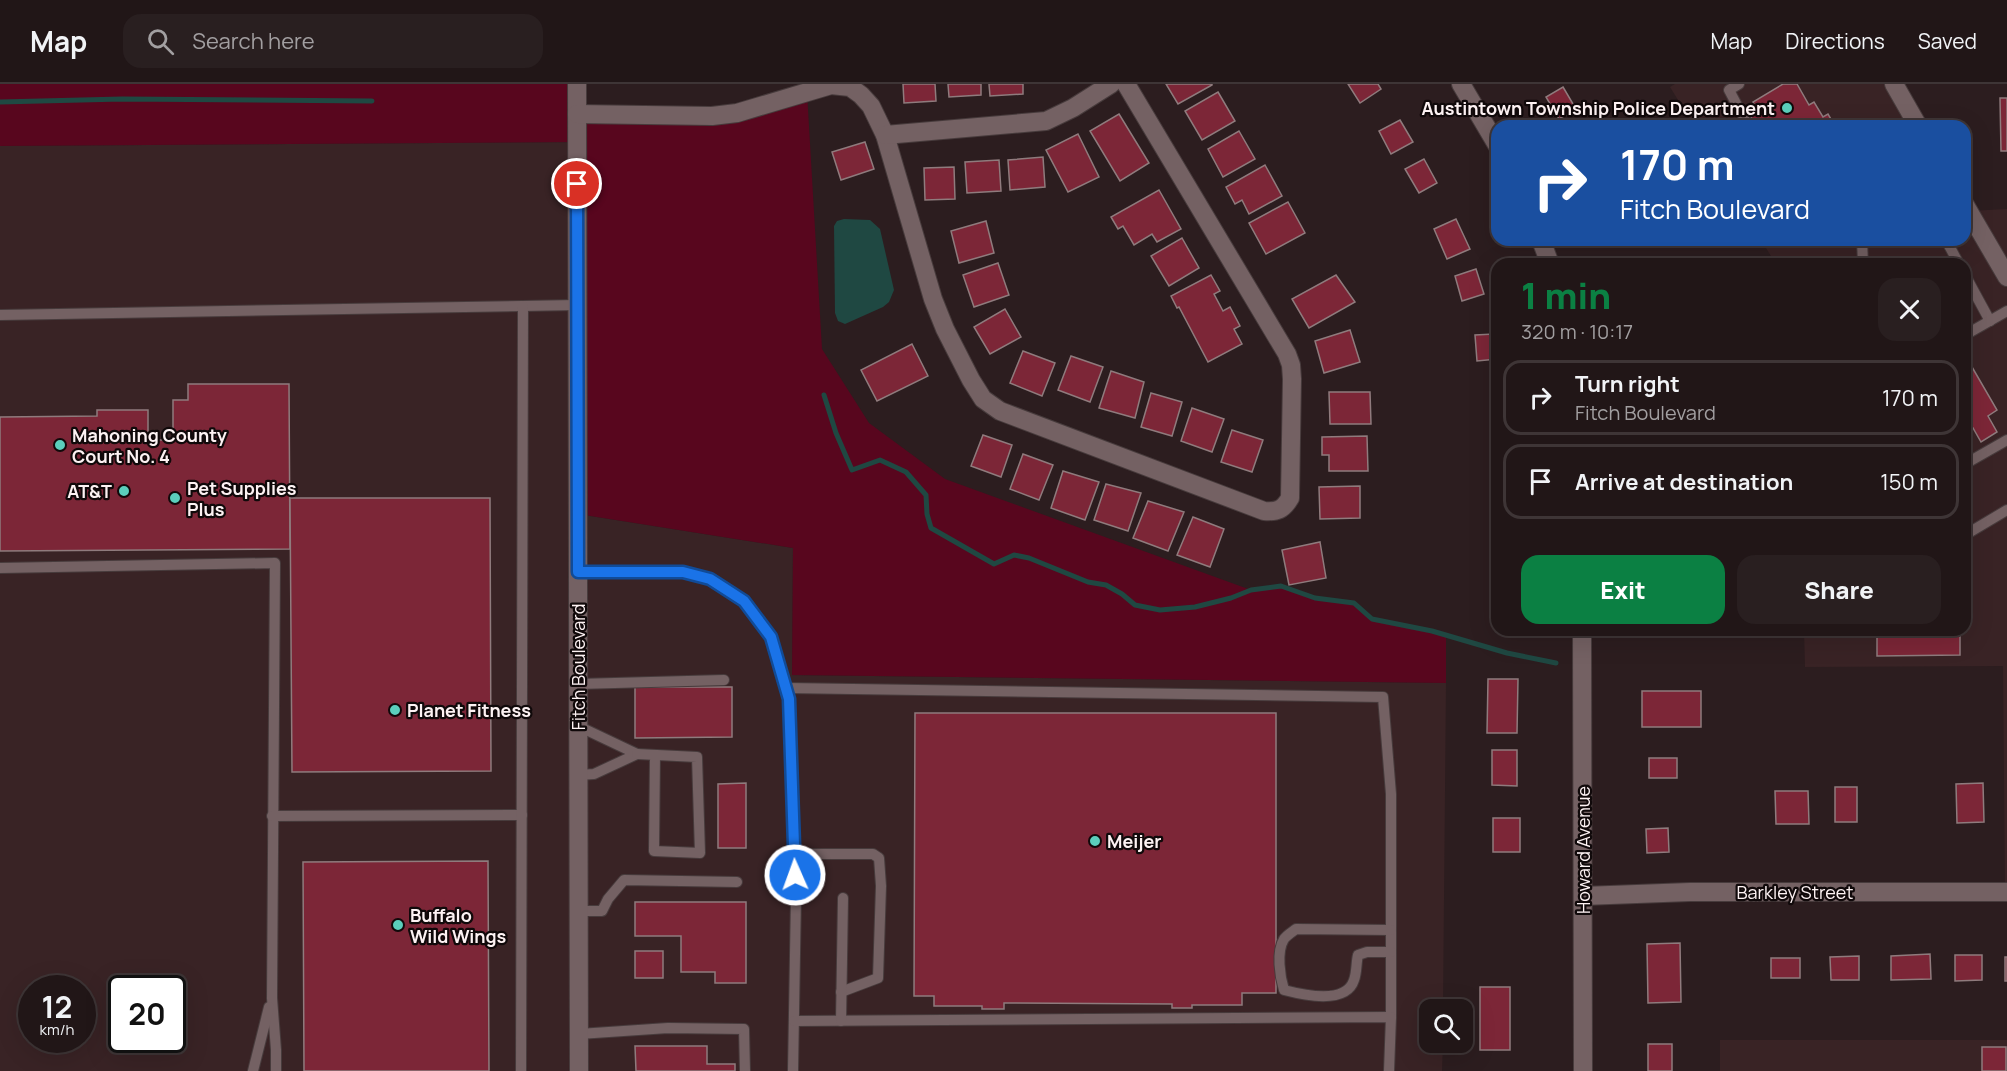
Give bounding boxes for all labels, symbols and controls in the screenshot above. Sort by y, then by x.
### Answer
search box [123,14,543,68]
text: Map [30,22,87,60]
icon: search [144,25,177,58]
text: Search here [192,26,315,56]
text: Map [1711,27,1752,55]
text: Directions [1785,27,1885,55]
text: Saved [1918,27,1977,55]
place label: Austintown Township Police Department [1421,96,1775,120]
marker: Austintown Township Police Department [1780,101,1794,115]
text: 170 m [1620,135,1735,193]
icon: right [1521,144,1599,222]
pin [551,158,602,209]
icon: arrive [560,167,593,200]
text: Fitch Boulevard [1620,190,1810,227]
text: 1 min [1521,271,1611,320]
button: close [1878,278,1941,341]
text: 320 m · 10:17 [1521,318,1633,345]
text: Turn right [1575,369,1680,399]
icon: right [1524,381,1557,414]
text: 170 m [1882,383,1938,413]
text: Fitch Boulevard [1575,399,1716,426]
place label: Mahoning County Court No. 4 [72,423,227,468]
marker: Mahoning County Court No. 4 [53,438,67,452]
icon: arrive [1524,465,1557,498]
text: Arrive at destination [1575,467,1793,497]
text: 150 m [1880,467,1938,497]
place label: Pet Supplies Plus [187,476,297,521]
place label: AT&T [67,479,112,503]
marker: AT&T [117,484,131,498]
marker: Pet Supplies Plus [168,491,182,505]
button: Exit [1521,555,1725,624]
button: Share [1737,555,1941,624]
street label: Fitch Boulevard [566,604,590,730]
place label: Planet Fitness [407,698,531,722]
marker: Planet Fitness [388,703,402,717]
street label: Howard Avenue [1571,786,1595,914]
place label: Meijer [1107,829,1162,853]
marker: Meijer [1088,834,1102,848]
position arrow [763,843,827,907]
street label: Barkley Street [1737,880,1853,904]
place label: Buffalo Wild Wings [410,903,507,948]
marker: Buffalo Wild Wings [391,918,405,932]
speed limit sign: 20 [108,975,186,1053]
text: 12 [41,986,73,1027]
map controls [1419,999,1473,1053]
button: search [1419,999,1473,1053]
text: km/h [40,1019,74,1040]

